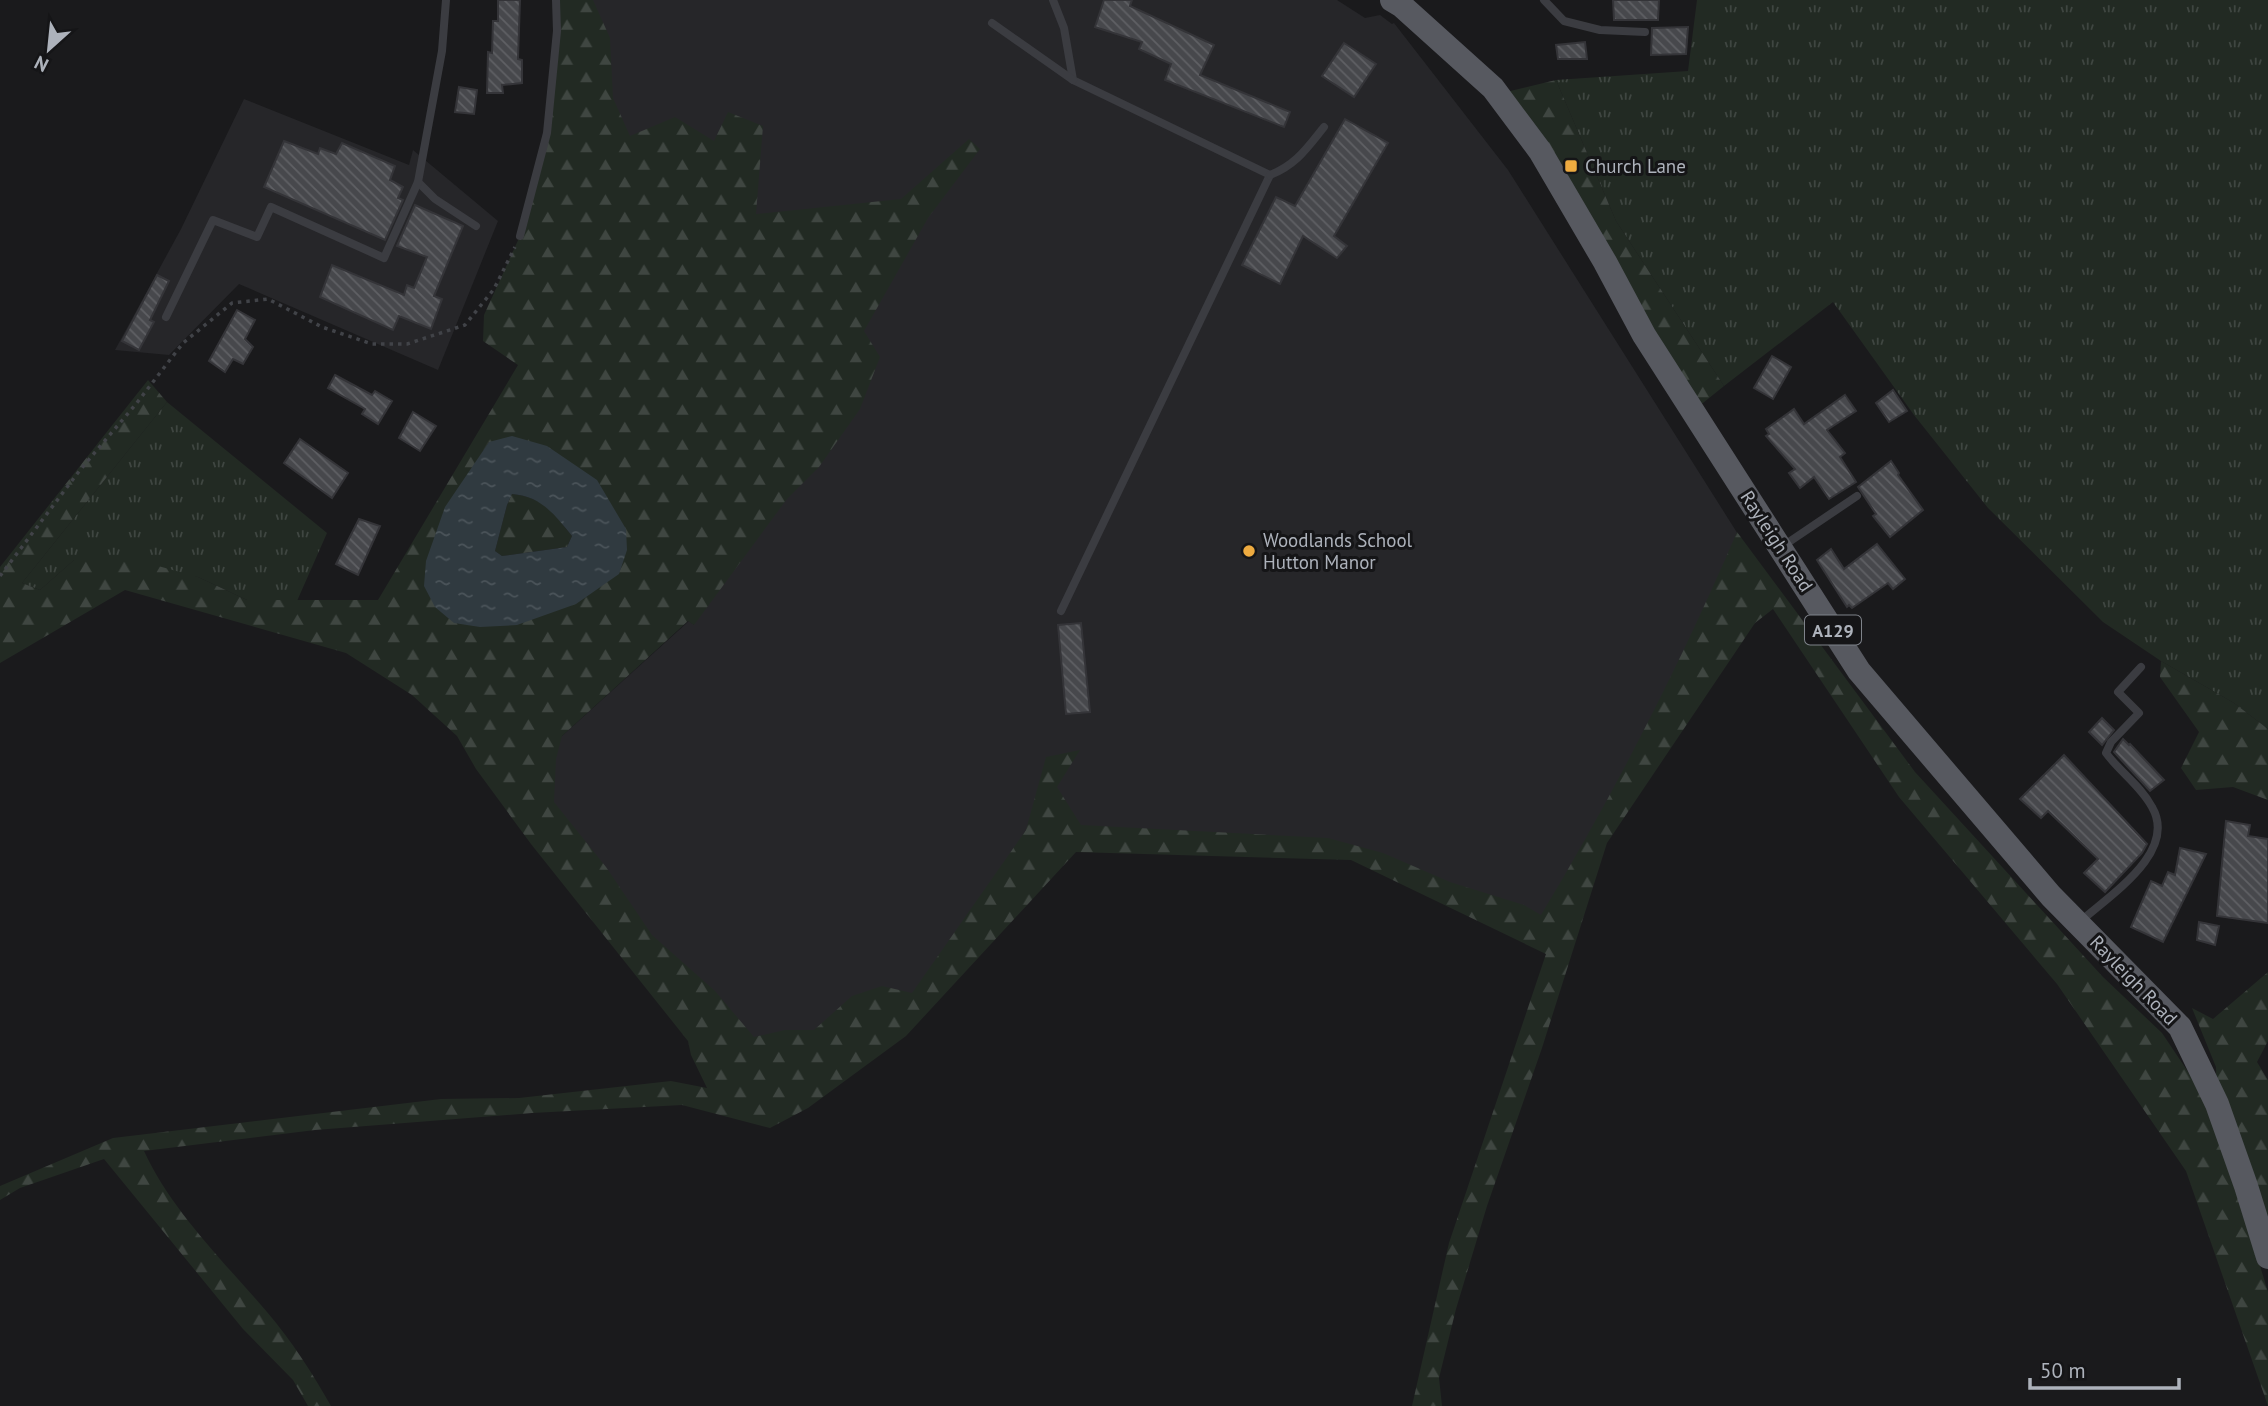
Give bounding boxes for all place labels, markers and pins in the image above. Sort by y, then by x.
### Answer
place label: Church Lane [1585,154,1686,178]
marker: Church Lane [1563,158,1579,174]
place label: Woodlands School Hutton Manor [1263,528,1413,574]
marker: Woodlands School Hutton Manor [1241,543,1257,559]

